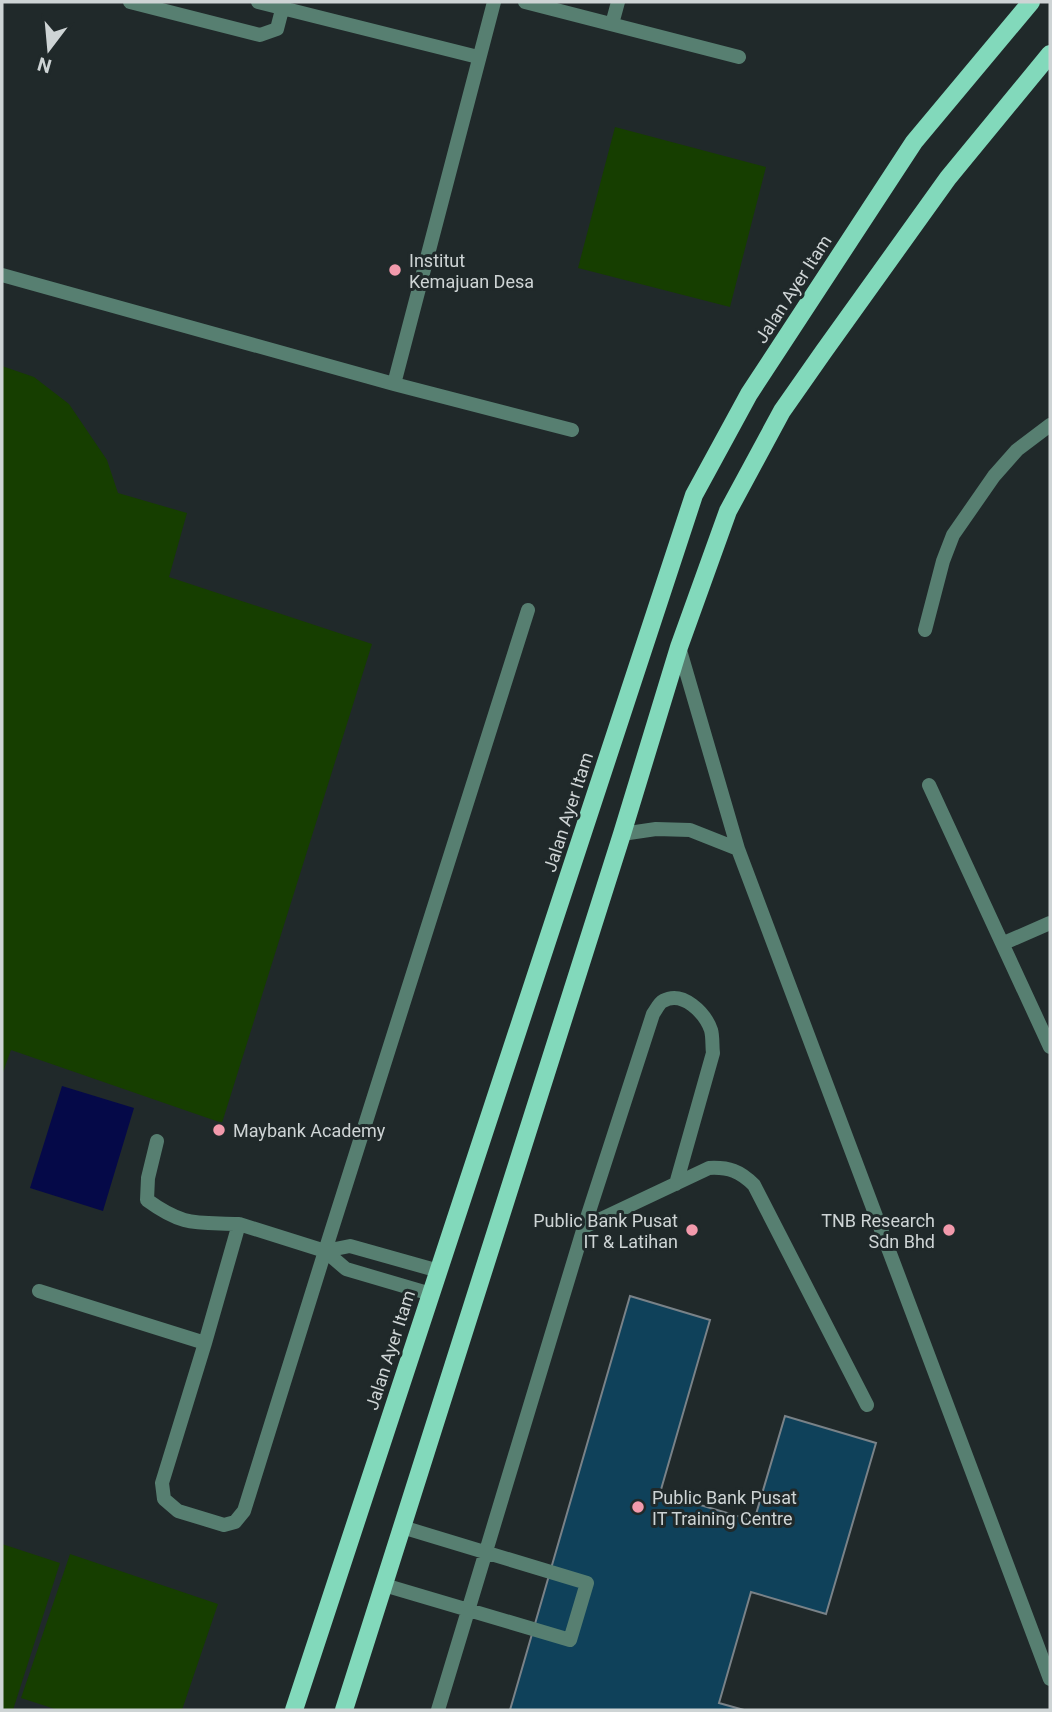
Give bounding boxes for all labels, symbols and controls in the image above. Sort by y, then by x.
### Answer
north arrow [14,14,84,84]
text: N [35,52,54,78]
street label: Jalan Ayer Itam [750,231,836,347]
place label: Institut Kemajuan Desa [409,250,534,292]
marker: Institut Kemajuan Desa [387,262,403,278]
street label: Jalan Ayer Itam [539,750,597,874]
place label: Maybank Academy [233,1120,386,1141]
marker: Maybank Academy [211,1122,227,1138]
place label: Public Bank Pusat IT & Latihan [533,1210,678,1252]
place label: TNB Research Sdn Bhd [821,1210,935,1252]
marker: Public Bank Pusat IT & Latihan [684,1222,700,1238]
marker: TNB Research Sdn Bhd [941,1222,957,1238]
street label: Jalan Ayer Itam [361,1288,419,1412]
place label: Public Bank Pusat IT Training Centre [652,1487,797,1529]
marker: Public Bank Pusat IT Training Centre [630,1499,646,1515]

